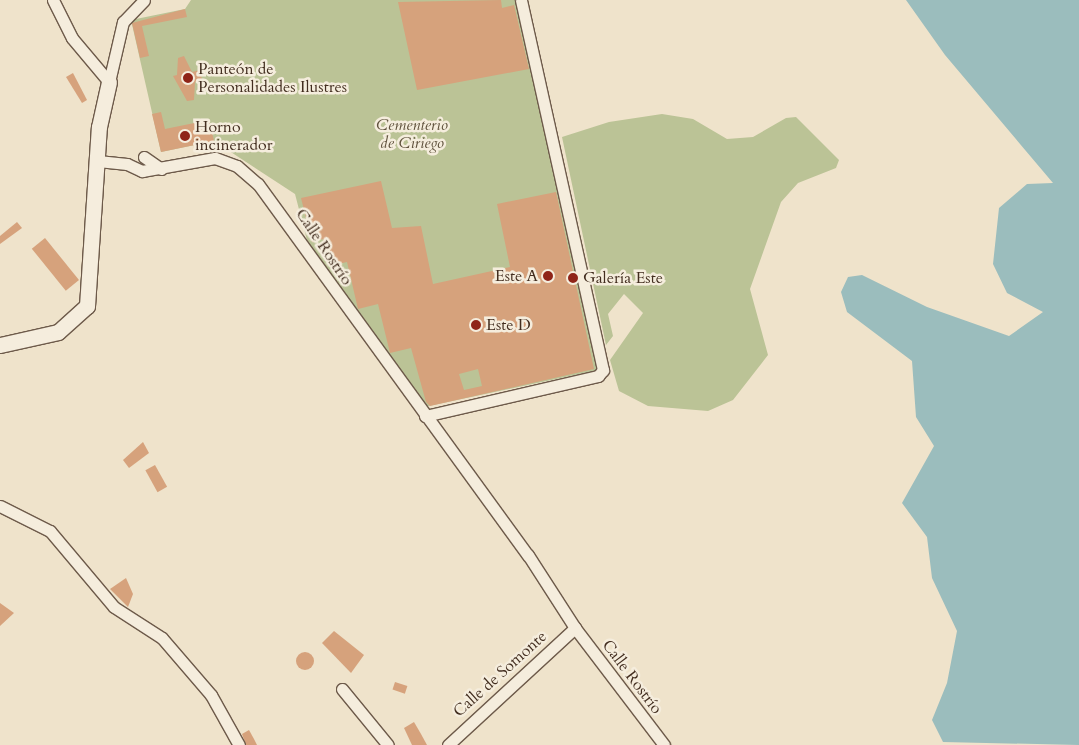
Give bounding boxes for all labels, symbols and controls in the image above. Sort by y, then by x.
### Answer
place label: Panteón de Personalidades Ilustres [198,59,347,97]
marker: Panteón de Personalidades Ilustres [182,72,194,84]
park label: Cementerio de Ciriego [376,115,448,153]
place label: Horno incinerador [195,117,272,155]
marker: Horno incinerador [179,130,191,142]
street label: Calle Rostrío [291,205,357,289]
place label: Este A [495,266,538,286]
place label: Galería Este [583,268,663,288]
marker: Este A [542,270,554,282]
marker: Galería Este [567,272,579,284]
place label: Este D [486,315,531,335]
marker: Este D [470,319,482,331]
street label: Calle de Somonte [449,627,551,721]
street label: Calle Rostrío [598,636,666,718]

